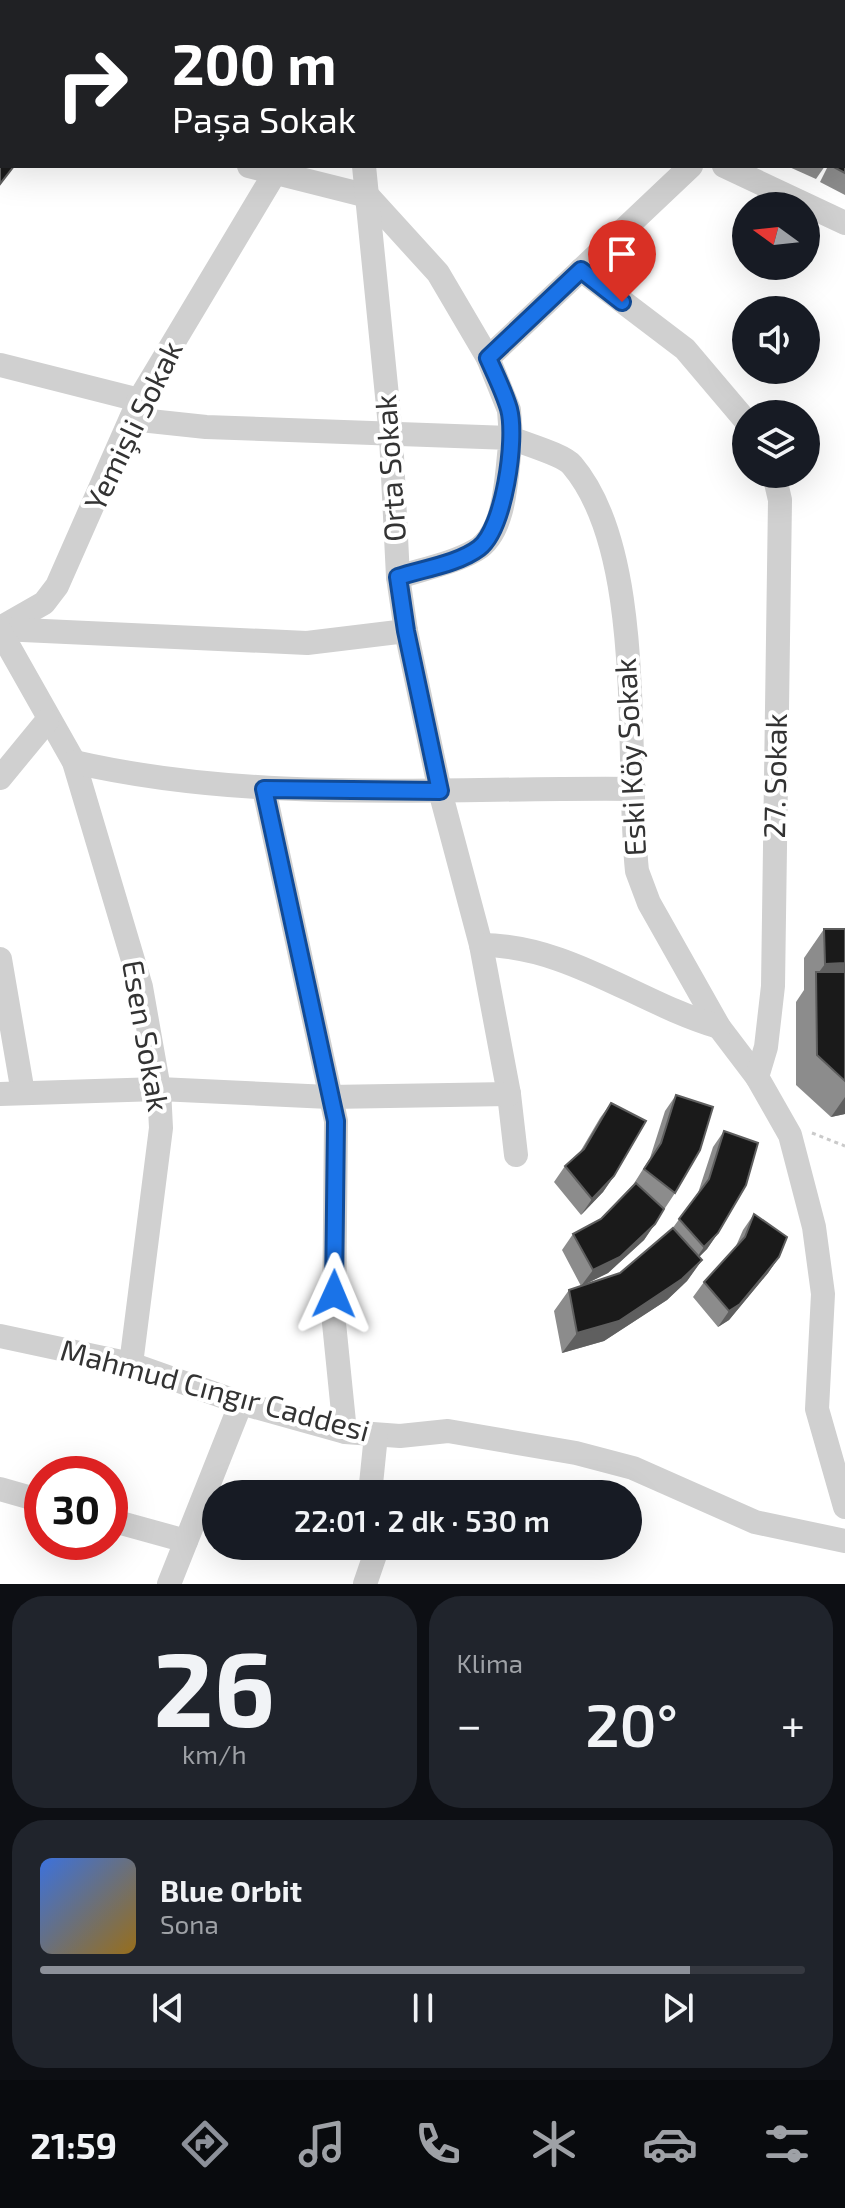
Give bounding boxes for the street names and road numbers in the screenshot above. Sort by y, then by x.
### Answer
street label: Yemişli Sokak [76,334,190,516]
street label: Orta Sokak [366,393,412,543]
street label: Eski Köy Sokak [606,657,652,857]
street label: 27. Sokak [755,713,793,839]
street label: Esen Sokak [116,957,178,1114]
street label: Mahmud Cıngır Caddesi [57,1330,374,1448]

